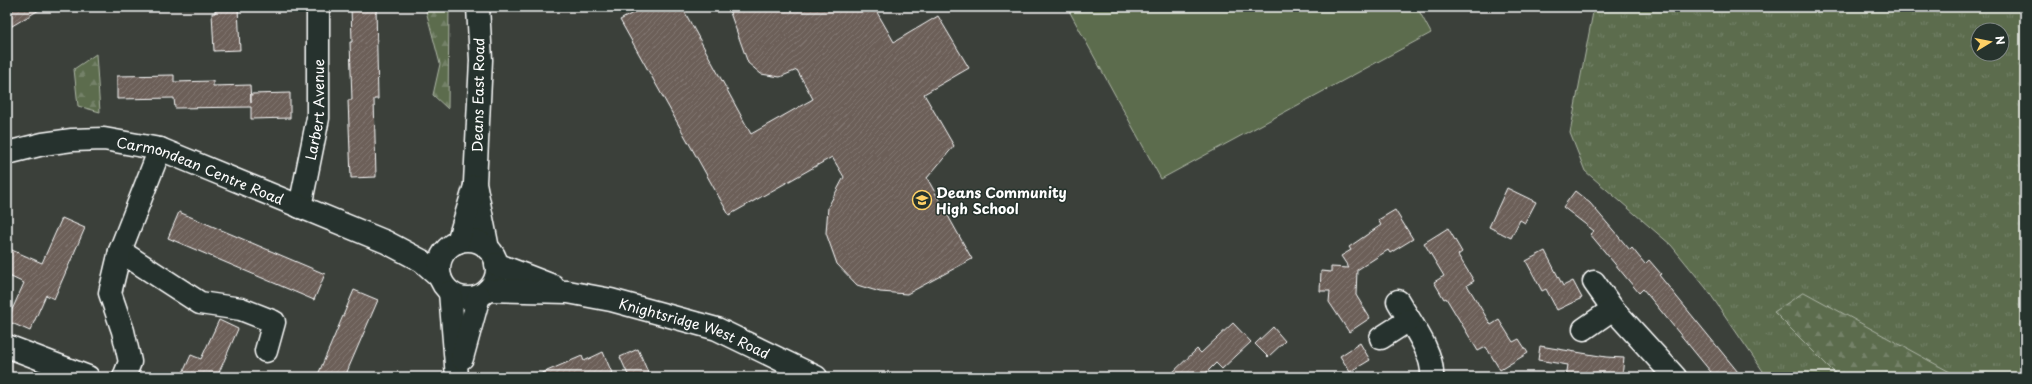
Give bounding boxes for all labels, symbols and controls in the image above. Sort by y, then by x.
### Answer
north arrow [1970,22,2010,62]
text: N [1991,34,2010,46]
street label: Deans East Road [467,37,489,153]
street label: Larbert Avenue [299,59,329,162]
street label: Carmondean Centre Road [115,131,287,209]
place label: Deans Community High School [936,182,1067,219]
school or university icon: Deans Community High School [911,189,933,211]
street label: Knightsridge West Road [617,292,774,364]

